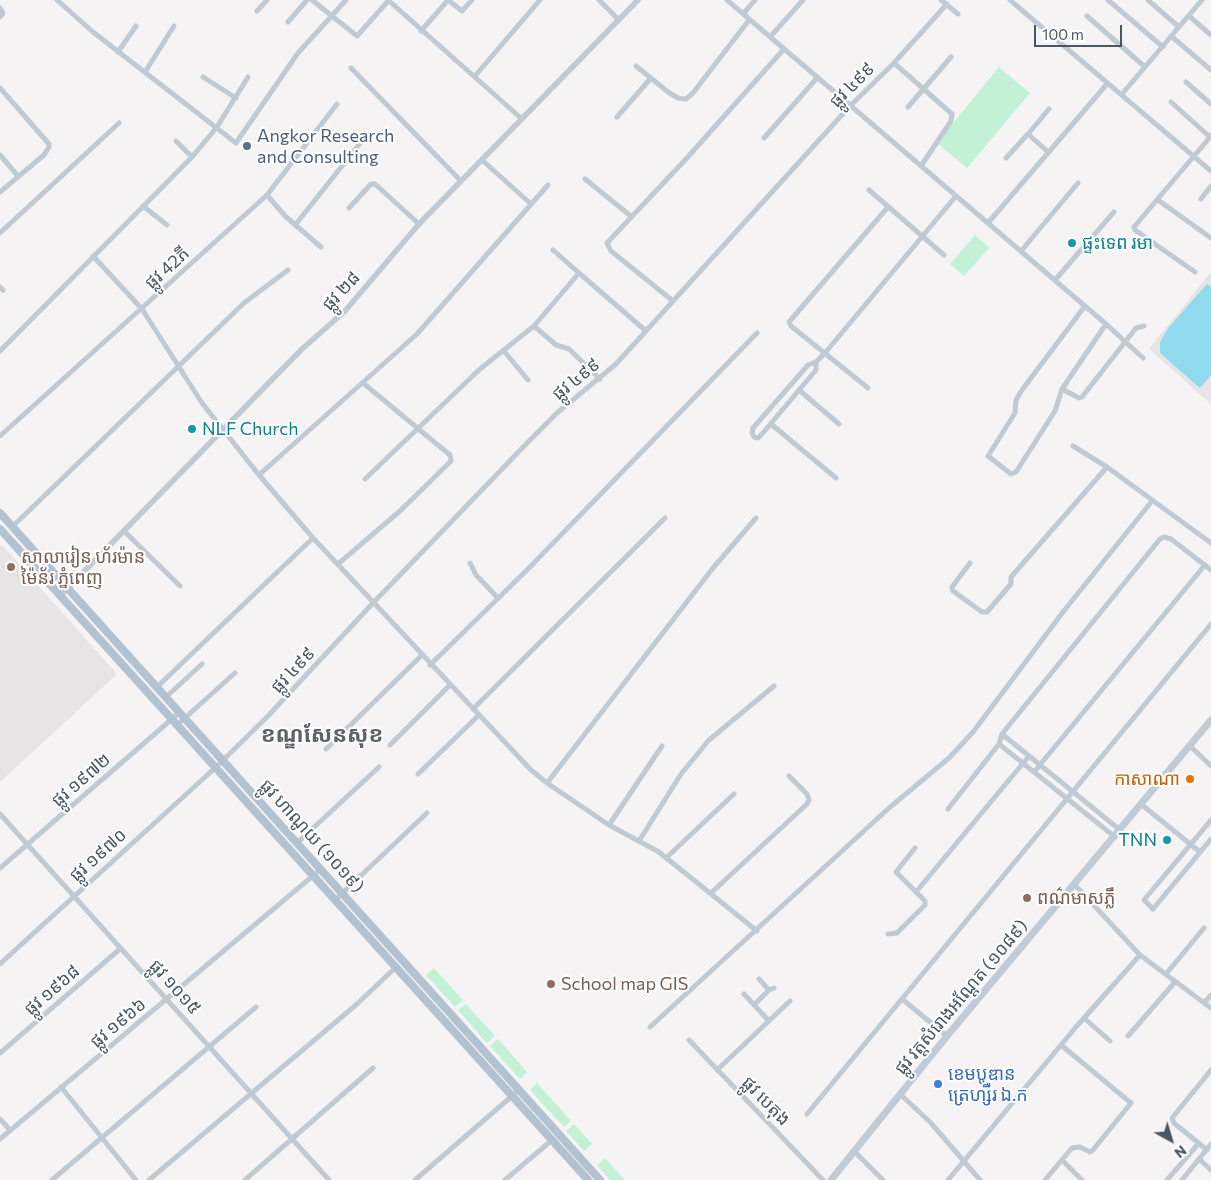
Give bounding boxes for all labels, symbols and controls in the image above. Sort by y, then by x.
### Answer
scale bar [1036,15,1124,47]
text: 100 m [1042,25,1084,43]
street label: ផ្លូវ ៤៩៩ [825,58,879,112]
place label: Angkor Research and Consulting [257,125,394,168]
marker: Angkor Research and Consulting [241,140,253,152]
place label: ផ្ទះទេព រមា [1082,232,1153,254]
marker: ផ្ទះទេព រមា [1066,237,1078,249]
street label: ផ្លូវ 42ភី [140,242,194,294]
street label: ផ្លូវ ២៨ [318,267,364,315]
street label: ផ្លូវ ៤៩៩ [548,353,604,405]
place label: NLF Church [202,418,298,440]
marker: NLF Church [186,423,198,435]
place label: សាលារៀន ហ័រម៉ាន ម៉ៃន័រ ភ្នំពេញ [21,546,145,588]
marker: សាលារៀន ហ័រម៉ាន ម៉ៃន័រ ភ្នំពេញ [5,561,17,573]
street label: ផ្លូវ ៤៩៩ [266,643,320,697]
district label: ខណ្ឌសែនសុខ [261,722,383,748]
street label: ផ្លូវ ១៩៧២ [47,748,115,812]
place label: កាសាណា [1114,768,1180,790]
marker: កាសាណា [1184,773,1196,785]
street label: ផ្លូវ ហាណូយ (១០១៩) [255,775,369,897]
street label: ផ្លូវ ១៩៧០ [65,824,131,886]
place label: TNN [1118,829,1157,851]
marker: TNN [1161,834,1173,846]
place label: ពណ៌មាសភ្លឺ [1037,887,1115,909]
marker: ពណ៌មាសភ្លឺ [1021,892,1033,904]
street label: ផ្លូវ វត្តសំរោងអណ្ដែត (១០៨៩) [890,915,1032,1079]
street label: ផ្លូវ ១០១៥ [145,955,205,1019]
street label: ផ្លូវ ១៩៦៨ [20,960,84,1020]
place label: School map GIS [561,973,688,995]
marker: School map GIS [545,978,557,990]
street label: ផ្លូវ ១៩៦៦ [86,993,150,1053]
place label: ខេមបូឌាន ត្រេហ្សឺរ ឯ.ក [948,1063,1028,1106]
street label: ផ្លូវ បេតុង [737,1072,795,1130]
marker: ខេមបូឌាន ត្រេហ្សឺរ ឯ.ក [932,1078,944,1090]
north arrow [1146,1115,1196,1165]
text: N [1171,1142,1190,1162]

